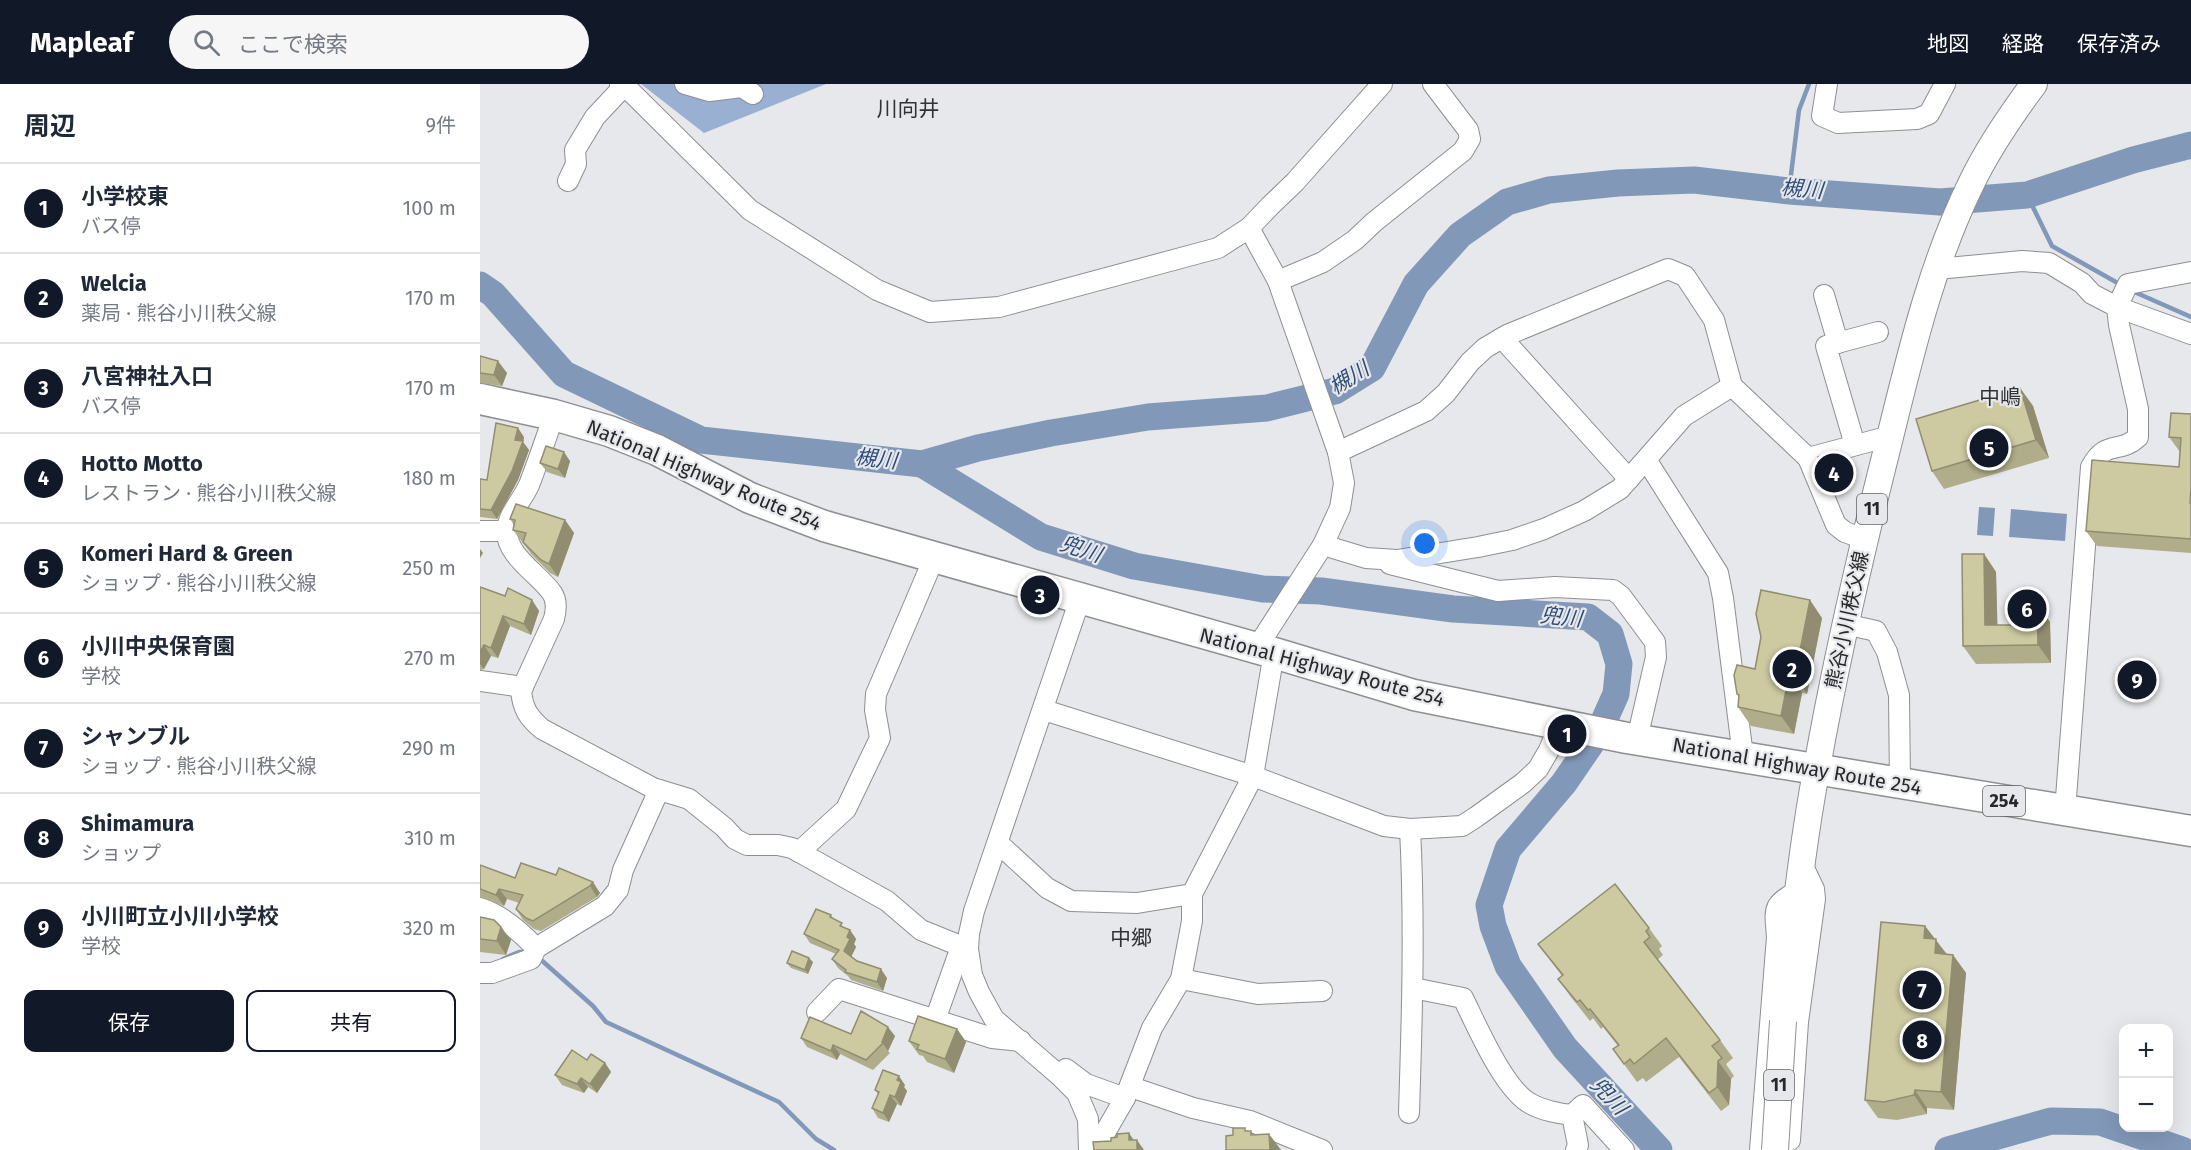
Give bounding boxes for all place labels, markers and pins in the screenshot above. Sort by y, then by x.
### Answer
pin: 5 [1970,426,2008,470]
pin: 4 [1814,450,1854,496]
pin: 3 [1020,572,1060,618]
pin: 6 [2008,586,2046,632]
pin: 2 [1772,646,1812,692]
pin: 9 [2118,658,2156,702]
pin: 1 [1548,712,1586,756]
pin: 7 [1902,968,1942,1012]
pin: 8 [1902,1018,1942,1062]

